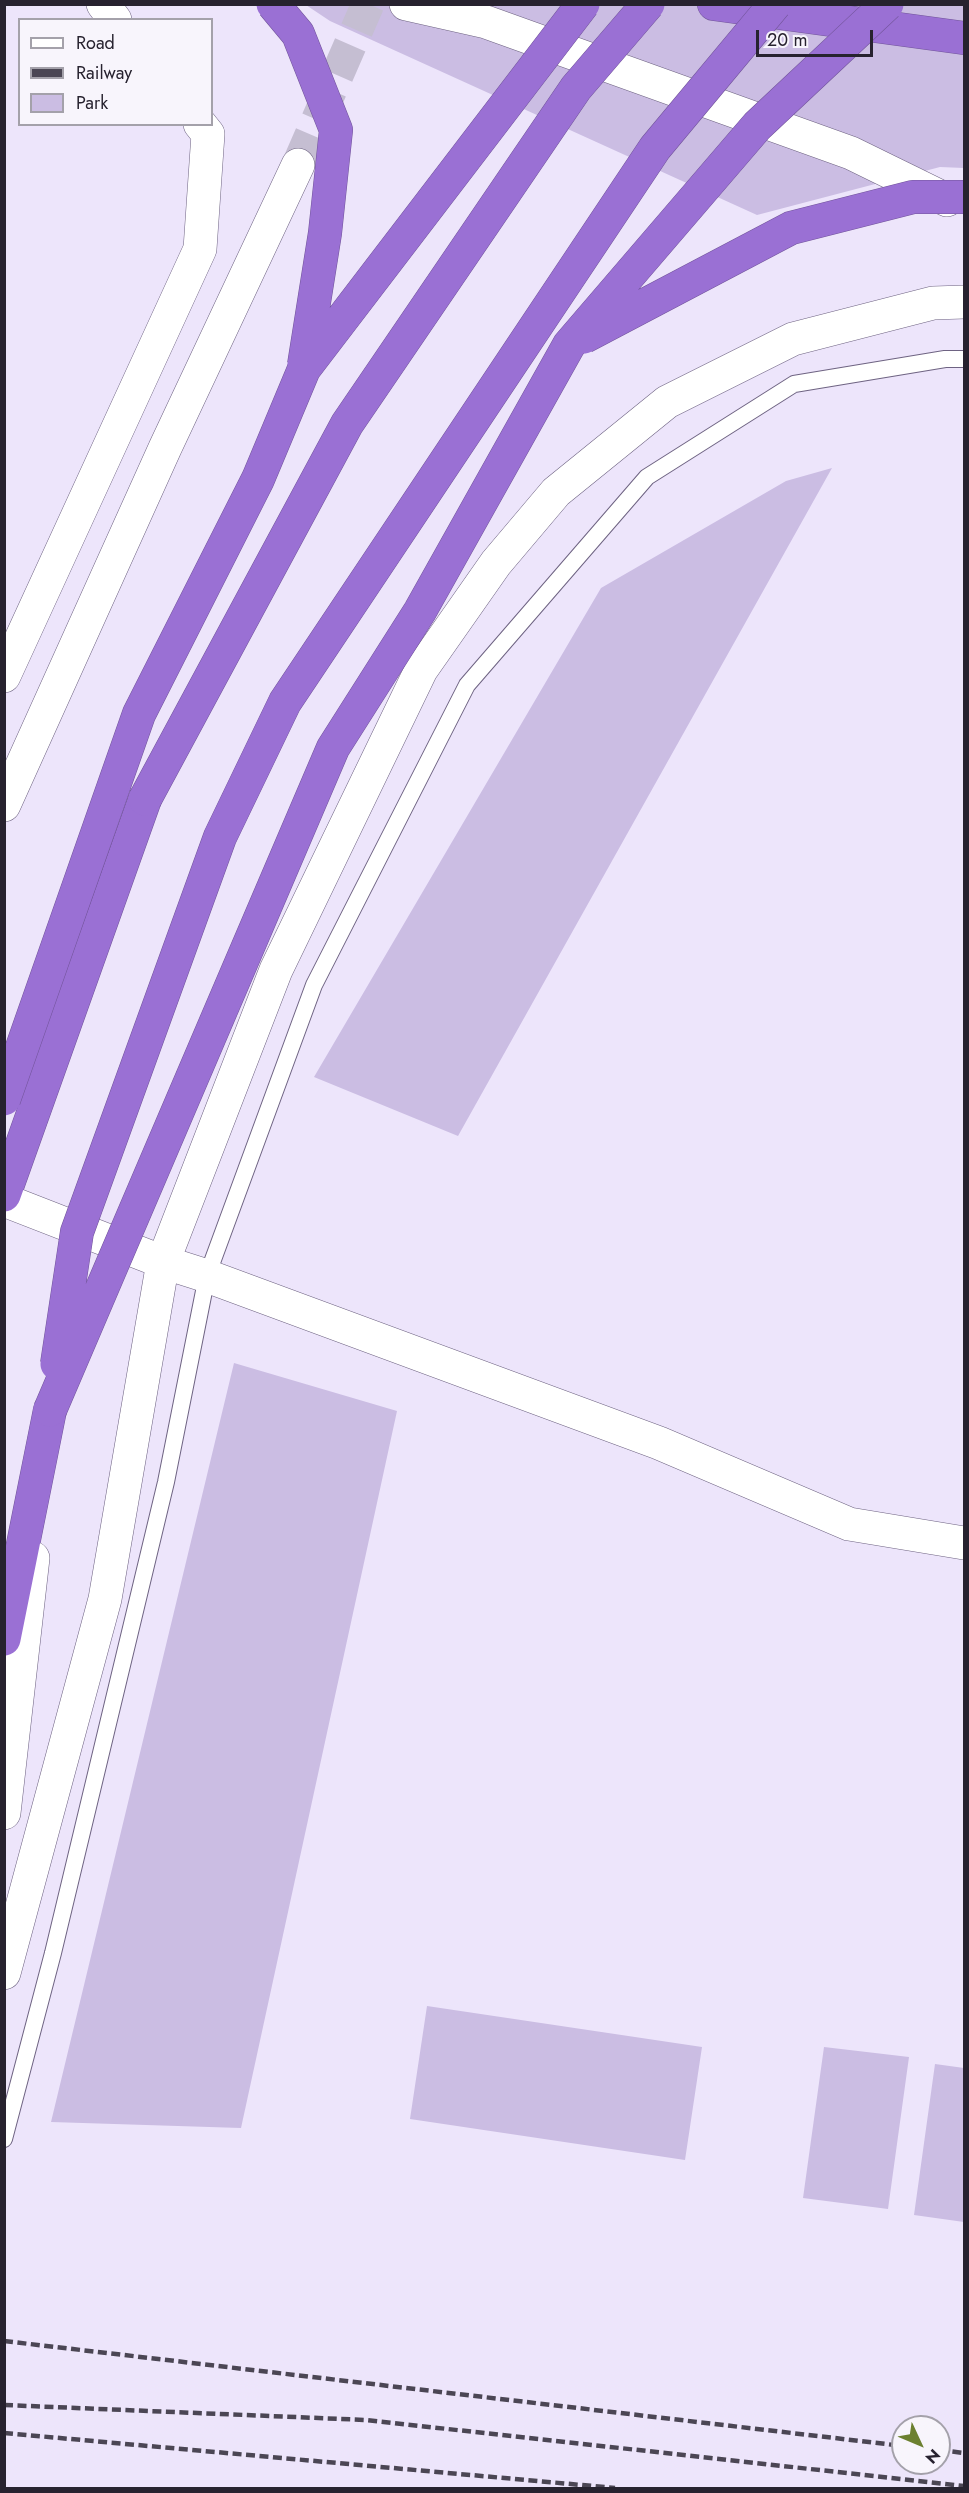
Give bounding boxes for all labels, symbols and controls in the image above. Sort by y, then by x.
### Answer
legend [18,18,213,126]
scale bar [759,18,876,56]
text: 20 m [767,27,807,53]
text: Road [76,30,115,56]
text: Railway [76,60,132,86]
text: Park [76,90,108,116]
north arrow [891,2415,951,2475]
text: N [920,2444,946,2469]

